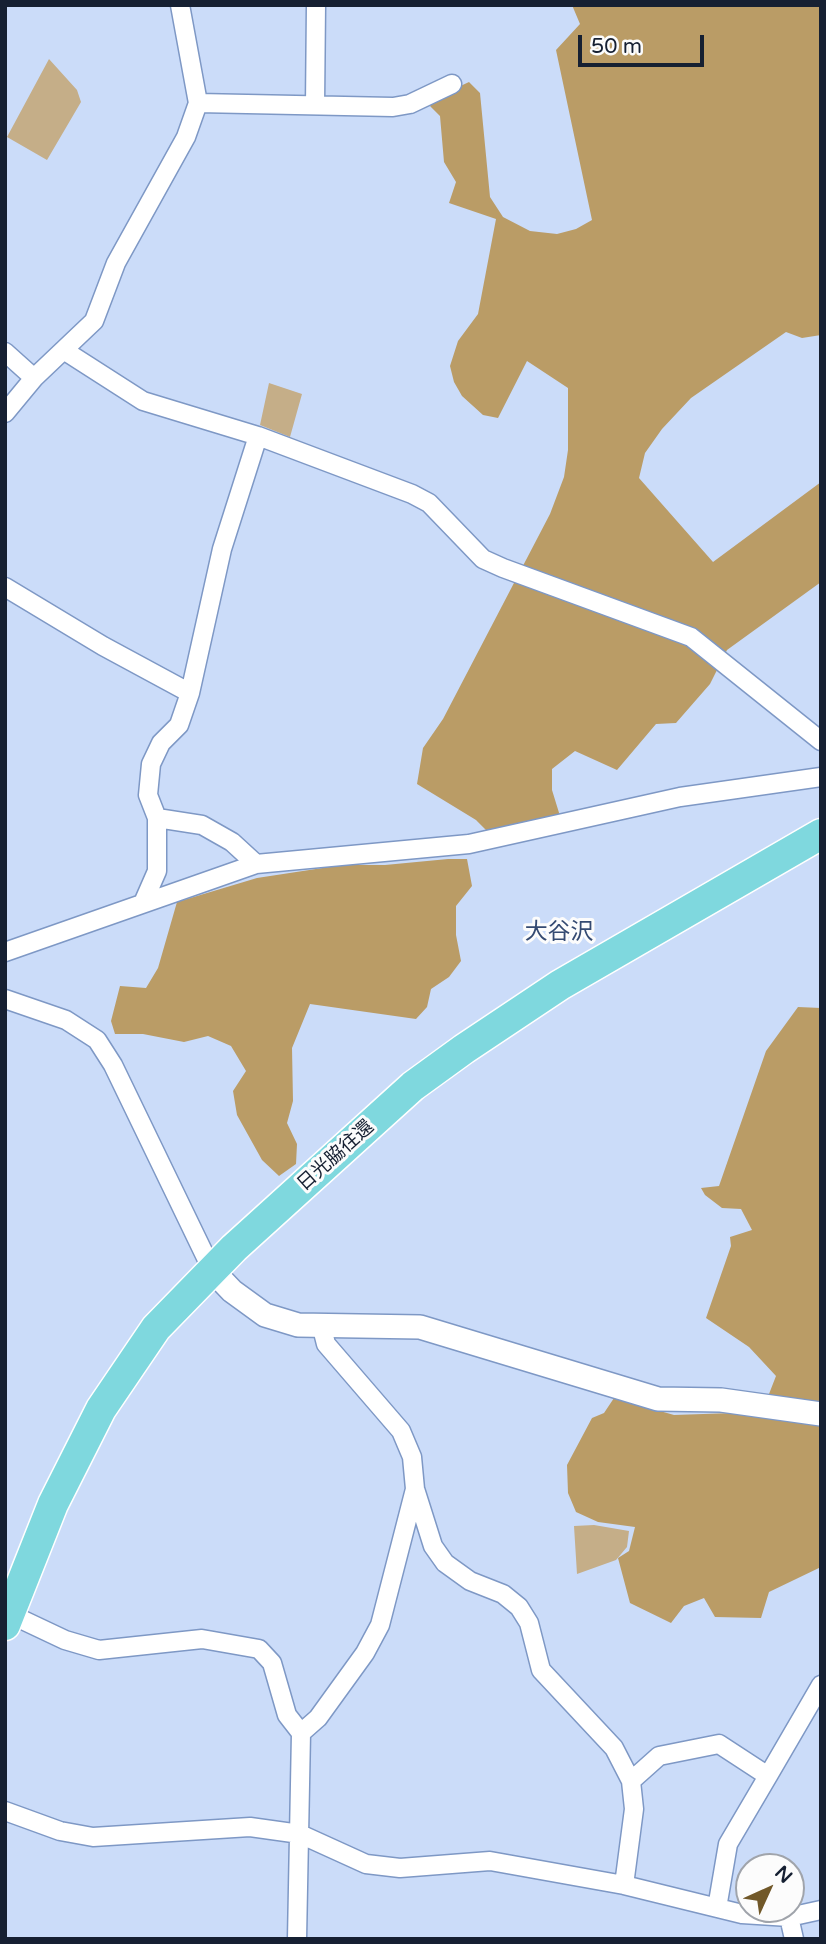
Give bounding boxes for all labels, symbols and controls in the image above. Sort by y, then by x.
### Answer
scale bar [581,21,707,65]
text: 50 m [591,34,642,59]
district label: 大谷沢 [525,919,593,947]
street label: 日光脇往還 [293,1116,379,1196]
north arrow [735,1853,805,1923]
text: N [770,1861,797,1888]

